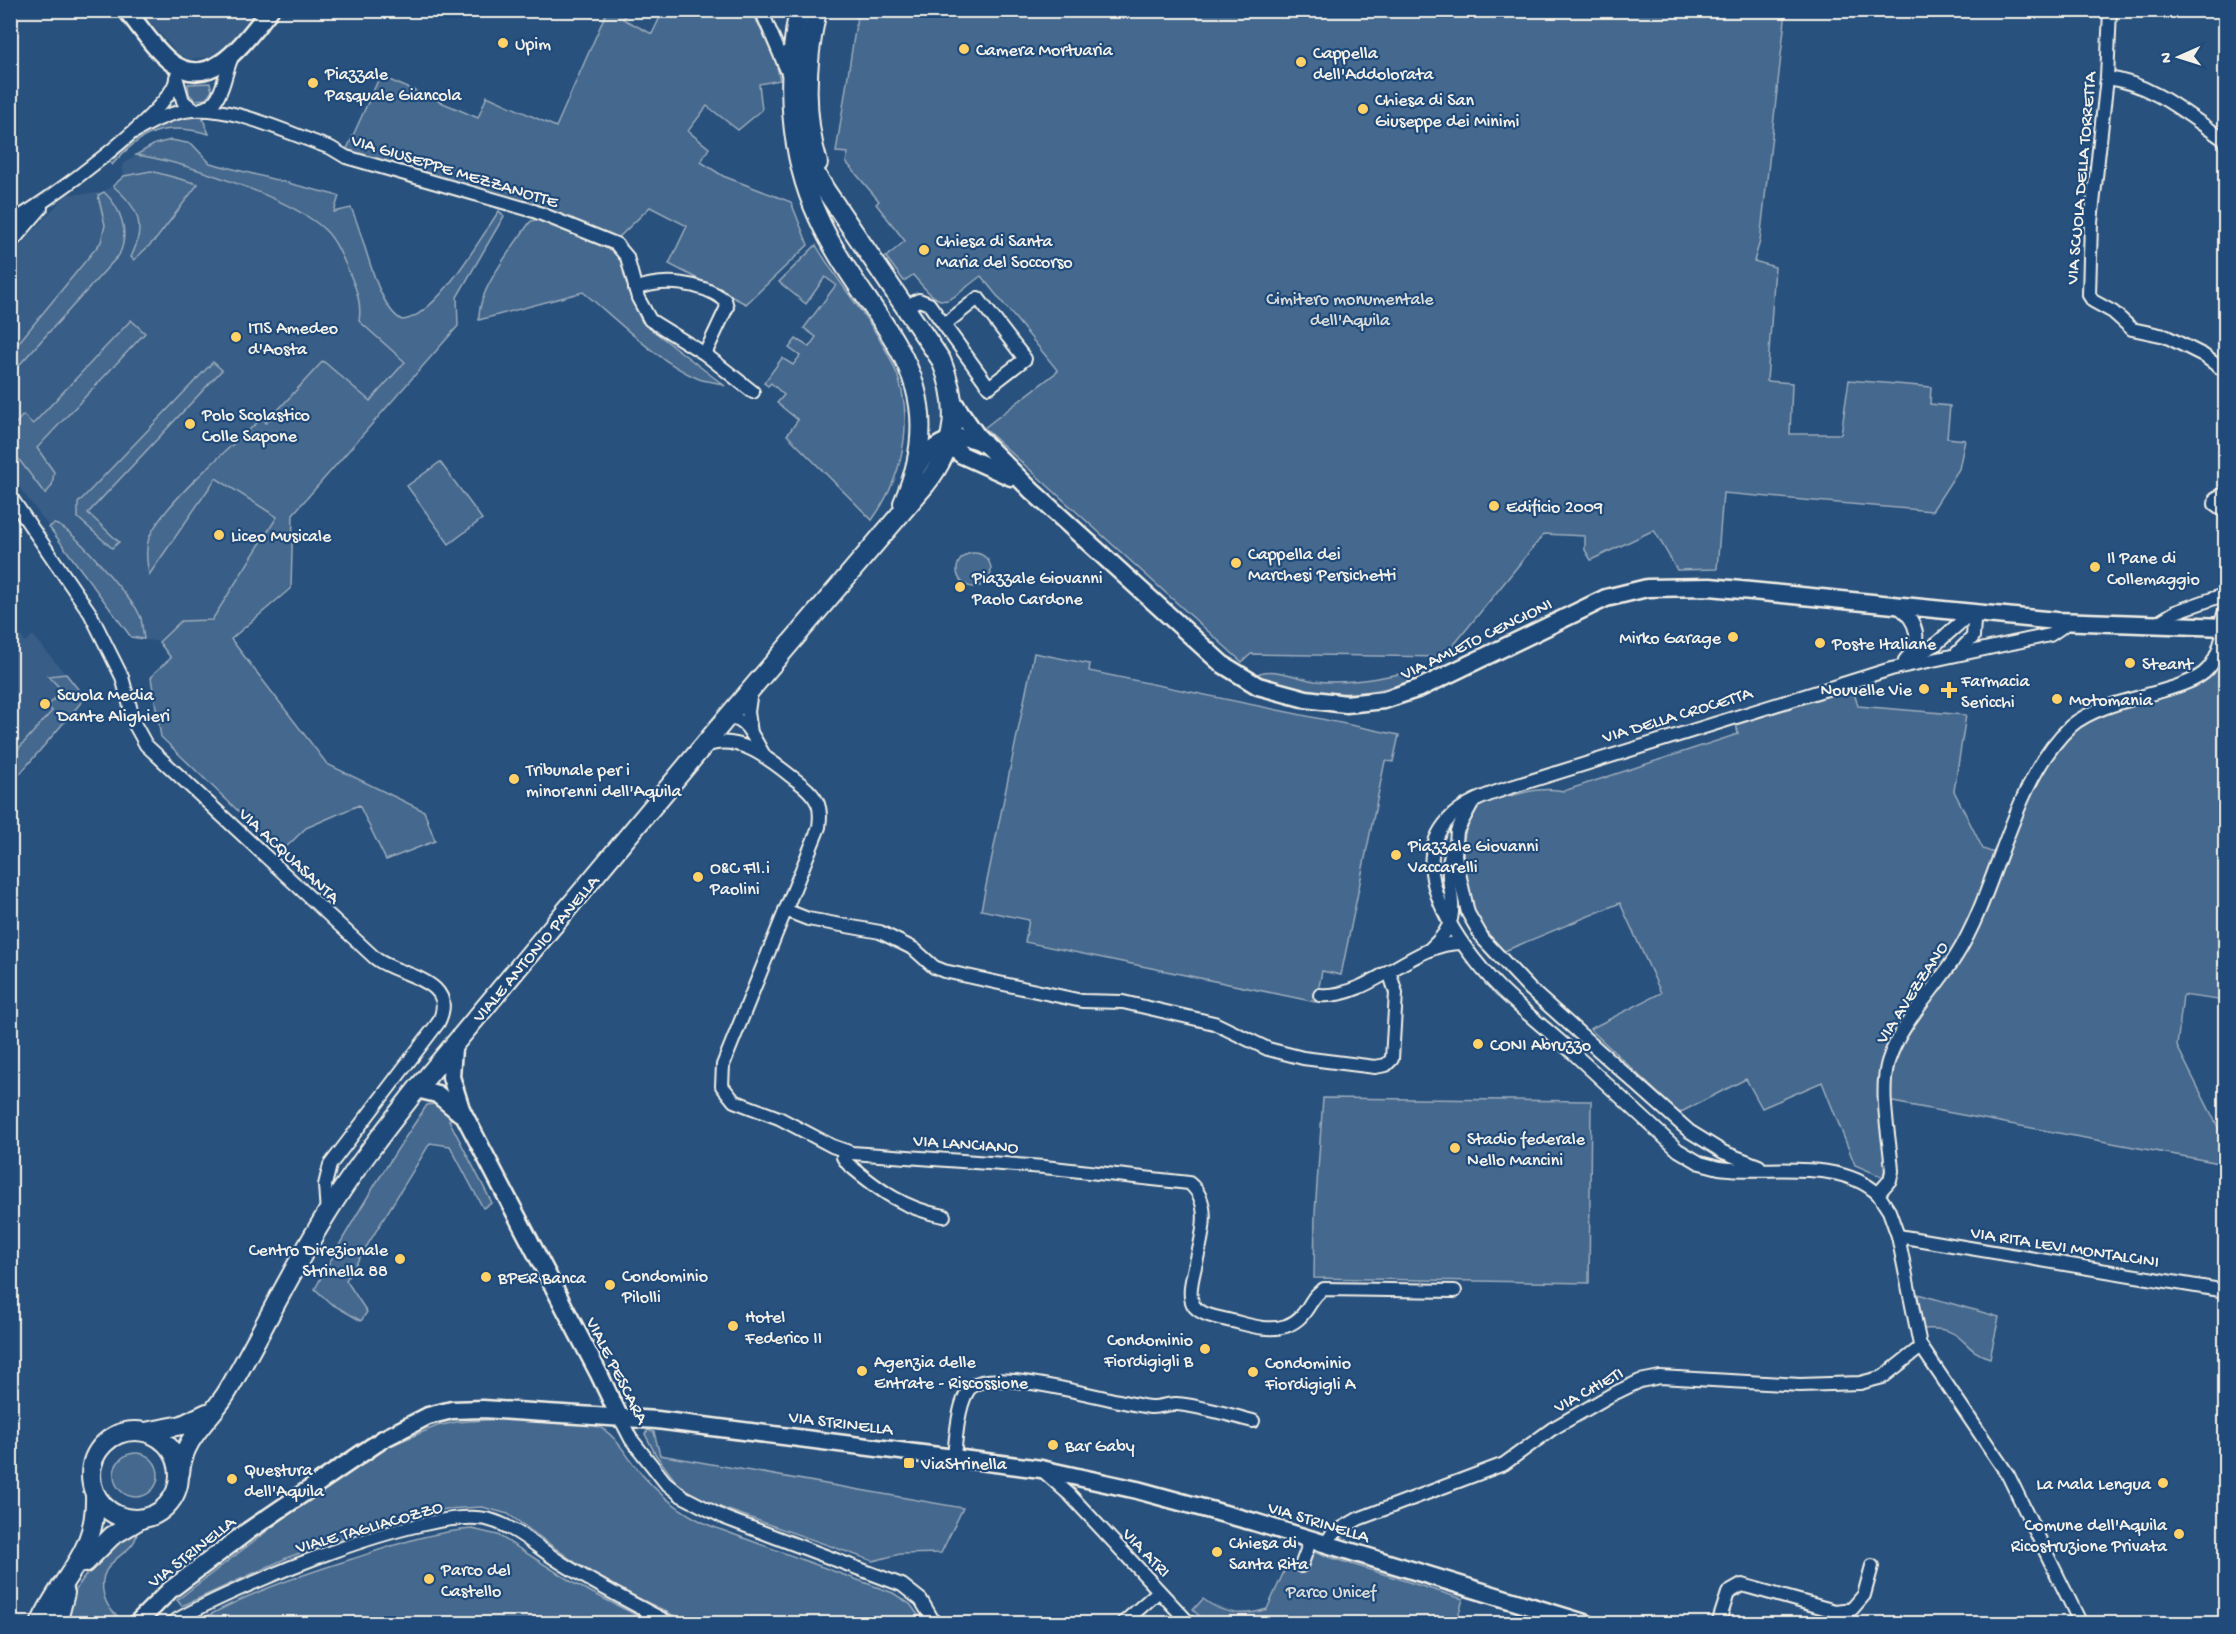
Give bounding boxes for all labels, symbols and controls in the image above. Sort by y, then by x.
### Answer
north arrow [2149,27,2209,87]
place label: Upim [515,35,551,56]
marker: Upim [496,36,510,50]
place label: Camera Mortuaria [976,41,1114,62]
marker: Camera Mortuaria [957,42,971,56]
place label: Cappella dell'Addolorata [1313,44,1434,86]
text: N [2158,51,2177,63]
marker: Cappella dell'Addolorata [1294,55,1308,69]
place label: Piazzale Pasquale Giancola [324,65,463,107]
street label: VIA SCUOLA DELLA TORRETTA [2063,70,2102,286]
marker: Piazzale Pasquale Giancola [306,76,320,90]
place label: Chiesa di San Giuseppe dei Minimi [1375,91,1520,133]
marker: Chiesa di San Giuseppe dei Minimi [1356,102,1370,116]
street label: VIA GIUSEPPE MEZZANOTTE [347,131,561,214]
place label: Chiesa di Santa Maria del Soccorso [936,232,1073,274]
marker: Chiesa di Santa Maria del Soccorso [917,243,931,257]
park label: Cimitero monumentale dell'Aquila [1266,290,1434,332]
place label: ITIS Amedeo d'Aosta [248,319,338,361]
marker: ITIS Amedeo d'Aosta [229,330,243,344]
place label: Polo Scolastico Colle Sapone [201,406,310,448]
marker: Polo Scolastico Colle Sapone [183,417,197,431]
place label: Edificio 2009 [1506,498,1603,519]
marker: Edificio 2009 [1487,499,1501,513]
place label: Liceo Musicale [231,527,332,548]
marker: Liceo Musicale [212,528,226,542]
place label: Cappella dei Marchesi Persichetti [1248,545,1397,587]
place label: Il Pane di Collemaggio [2107,549,2200,591]
marker: Cappella dei Marchesi Persichetti [1229,556,1243,570]
marker: Il Pane di Collemaggio [2088,560,2102,574]
place label: Piazzale Giovanni Paolo Cardone [971,569,1103,611]
marker: Piazzale Giovanni Paolo Cardone [953,580,967,594]
street label: VIA AMLETO CENCIONI [1397,594,1556,686]
place label: Mirko Garage [1619,629,1722,650]
marker: Mirko Garage [1726,630,1740,644]
place label: Poste Italiane [1831,635,1937,656]
marker: Poste Italiane [1813,636,1827,650]
place label: Steant [2142,655,2195,676]
marker: Steant [2123,656,2137,670]
place label: Farmacia Sericchi [1960,672,2030,714]
place label: Nouvelle Vie [1821,681,1913,702]
marker: Nouvelle Vie [1917,682,1931,696]
street label: VIA DELLA CROCETTA [1599,683,1757,749]
marker: Farmacia Sericchi [1942,683,1956,697]
place label: Scuola Media Dante Alighieri [56,686,170,728]
place label: Motomania [2069,691,2154,712]
marker: Motomania [2050,692,2064,706]
marker: Scuola Media Dante Alighieri [38,697,52,711]
place label: Tribunale per i minorenni dell'Aquila [525,761,683,803]
marker: Tribunale per i minorenni dell'Aquila [507,772,521,786]
street label: VIA ACQUASANTA [233,804,344,910]
place label: Piazzale Giovanni Vaccarelli [1407,837,1539,879]
marker: Piazzale Giovanni Vaccarelli [1389,848,1403,862]
place label: O&C Fll.i Paolini [709,859,770,901]
marker: O&C Fll.i Paolini [691,870,705,884]
street label: VIALE ANTONIO PANELLA [469,871,606,1028]
street label: VIA AVEZZANO [1872,938,1954,1049]
place label: CONI Abruzzo [1490,1036,1591,1057]
marker: CONI Abruzzo [1471,1037,1485,1051]
place label: Stadio federale Nello Mancini [1467,1130,1586,1172]
street label: VIA LANCIANO [911,1131,1019,1160]
marker: Stadio federale Nello Mancini [1448,1141,1462,1155]
street label: VIA RITA LEVI MONTALCINI [1968,1223,2160,1274]
place label: Centro Direzionale Strinella 88 [249,1241,389,1283]
marker: Centro Direzionale Strinella 88 [393,1252,407,1266]
place label: Condominio Pilolli [621,1267,708,1309]
place label: BPER Banca [497,1269,587,1290]
marker: BPER Banca [479,1270,493,1284]
marker: Condominio Pilolli [603,1278,617,1292]
place label: Hotel Federico II [744,1308,822,1350]
street label: VIALE PESCARA [579,1313,652,1429]
marker: Hotel Federico II [726,1319,740,1333]
place label: Condominio Fiordigigli B [1103,1331,1194,1373]
marker: Condominio Fiordigigli B [1198,1342,1212,1356]
place label: Agenzia delle Entrate - Riscossione [874,1353,1029,1395]
place label: Condominio Fiordigigli A [1264,1354,1357,1396]
marker: Agenzia delle Entrate - Riscossione [855,1364,869,1378]
street label: VIA CHIETI [1550,1364,1628,1419]
marker: Condominio Fiordigigli A [1246,1365,1260,1379]
street label: VIA STRINELLA [786,1408,895,1441]
place label: Bar Gaby [1064,1437,1135,1458]
marker: Bar Gaby [1046,1438,1060,1452]
place label: ViaStrinella [920,1455,1008,1476]
marker: ViaStrinella [902,1456,916,1470]
place label: Questura dell'Aquila [244,1461,325,1503]
marker: Questura dell'Aquila [225,1472,239,1486]
place label: La Mala Lengua [2036,1475,2152,1496]
marker: La Mala Lengua [2156,1476,2170,1490]
street label: VIALE TAGLIACOZZO [293,1497,446,1560]
street label: VIA STRINELLA [1264,1498,1373,1549]
street label: VIA STRINELLA [144,1512,241,1594]
place label: Comune dell'Aquila Ricostruzione Privata [2011,1516,2168,1558]
street label: VIA ATRI [1116,1524,1174,1583]
marker: Comune dell'Aquila Ricostruzione Privata [2172,1527,2186,1541]
place label: Chiesa di Santa Rita [1229,1534,1309,1576]
marker: Chiesa di Santa Rita [1210,1545,1224,1559]
place label: Parco del Castello [440,1561,511,1603]
marker: Parco del Castello [422,1572,436,1586]
park label: Parco Unicef [1285,1583,1377,1604]

